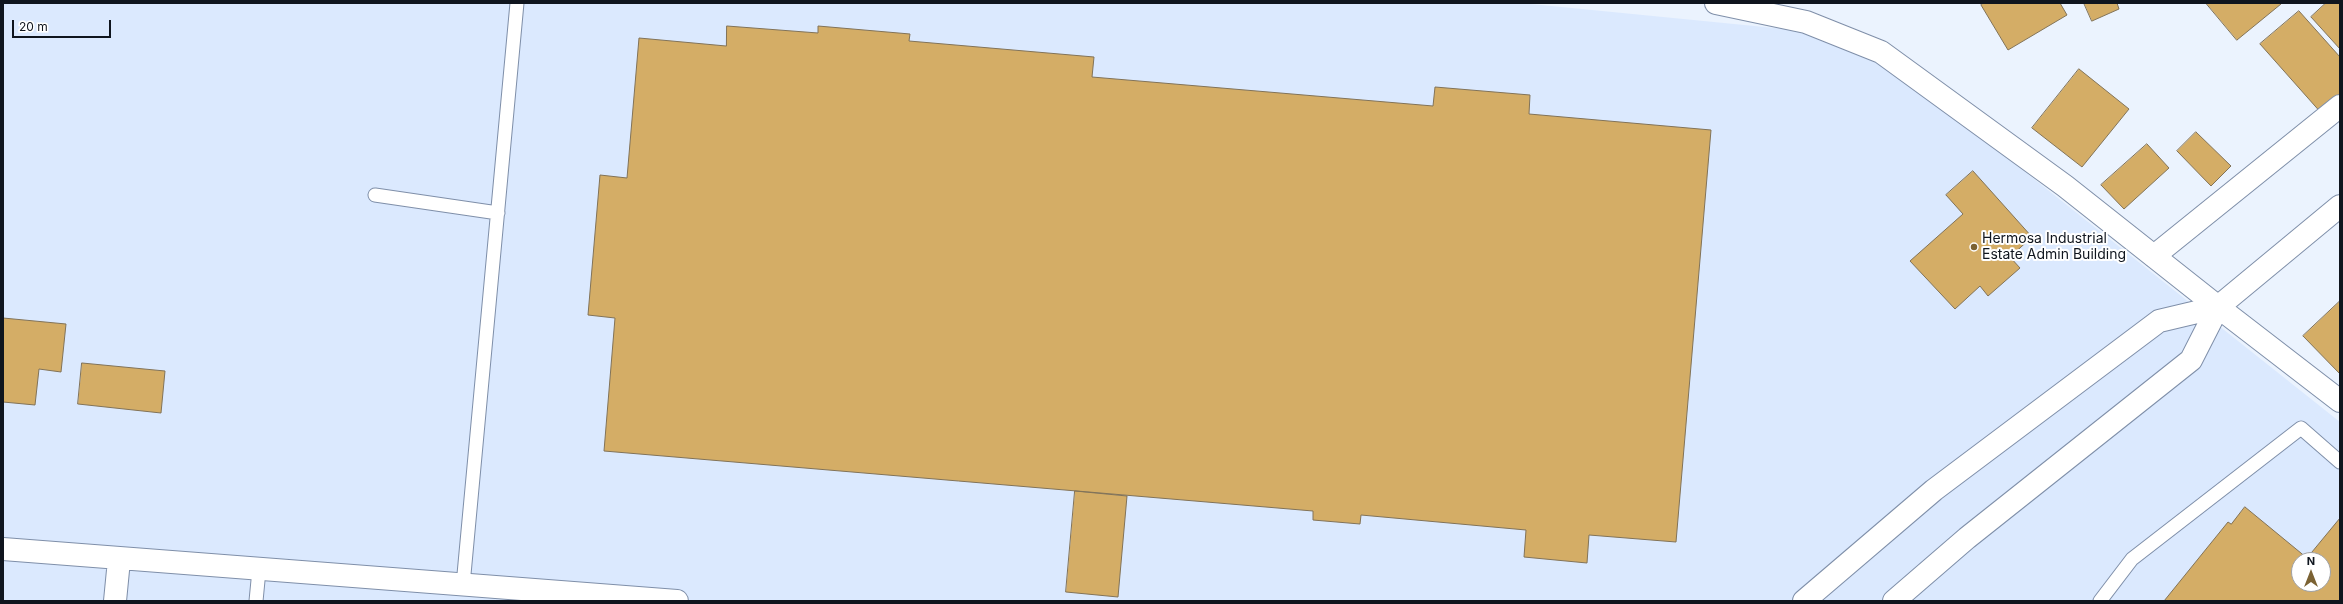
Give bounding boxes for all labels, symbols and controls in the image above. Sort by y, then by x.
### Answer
scale bar [14,12,113,38]
text: 20 m [19,19,48,34]
place label: Hermosa Industrial Estate Admin Building [1982,231,2126,264]
marker: Hermosa Industrial Estate Admin Building [1969,242,1979,252]
north arrow [2291,552,2331,592]
text: N [2307,554,2315,568]

